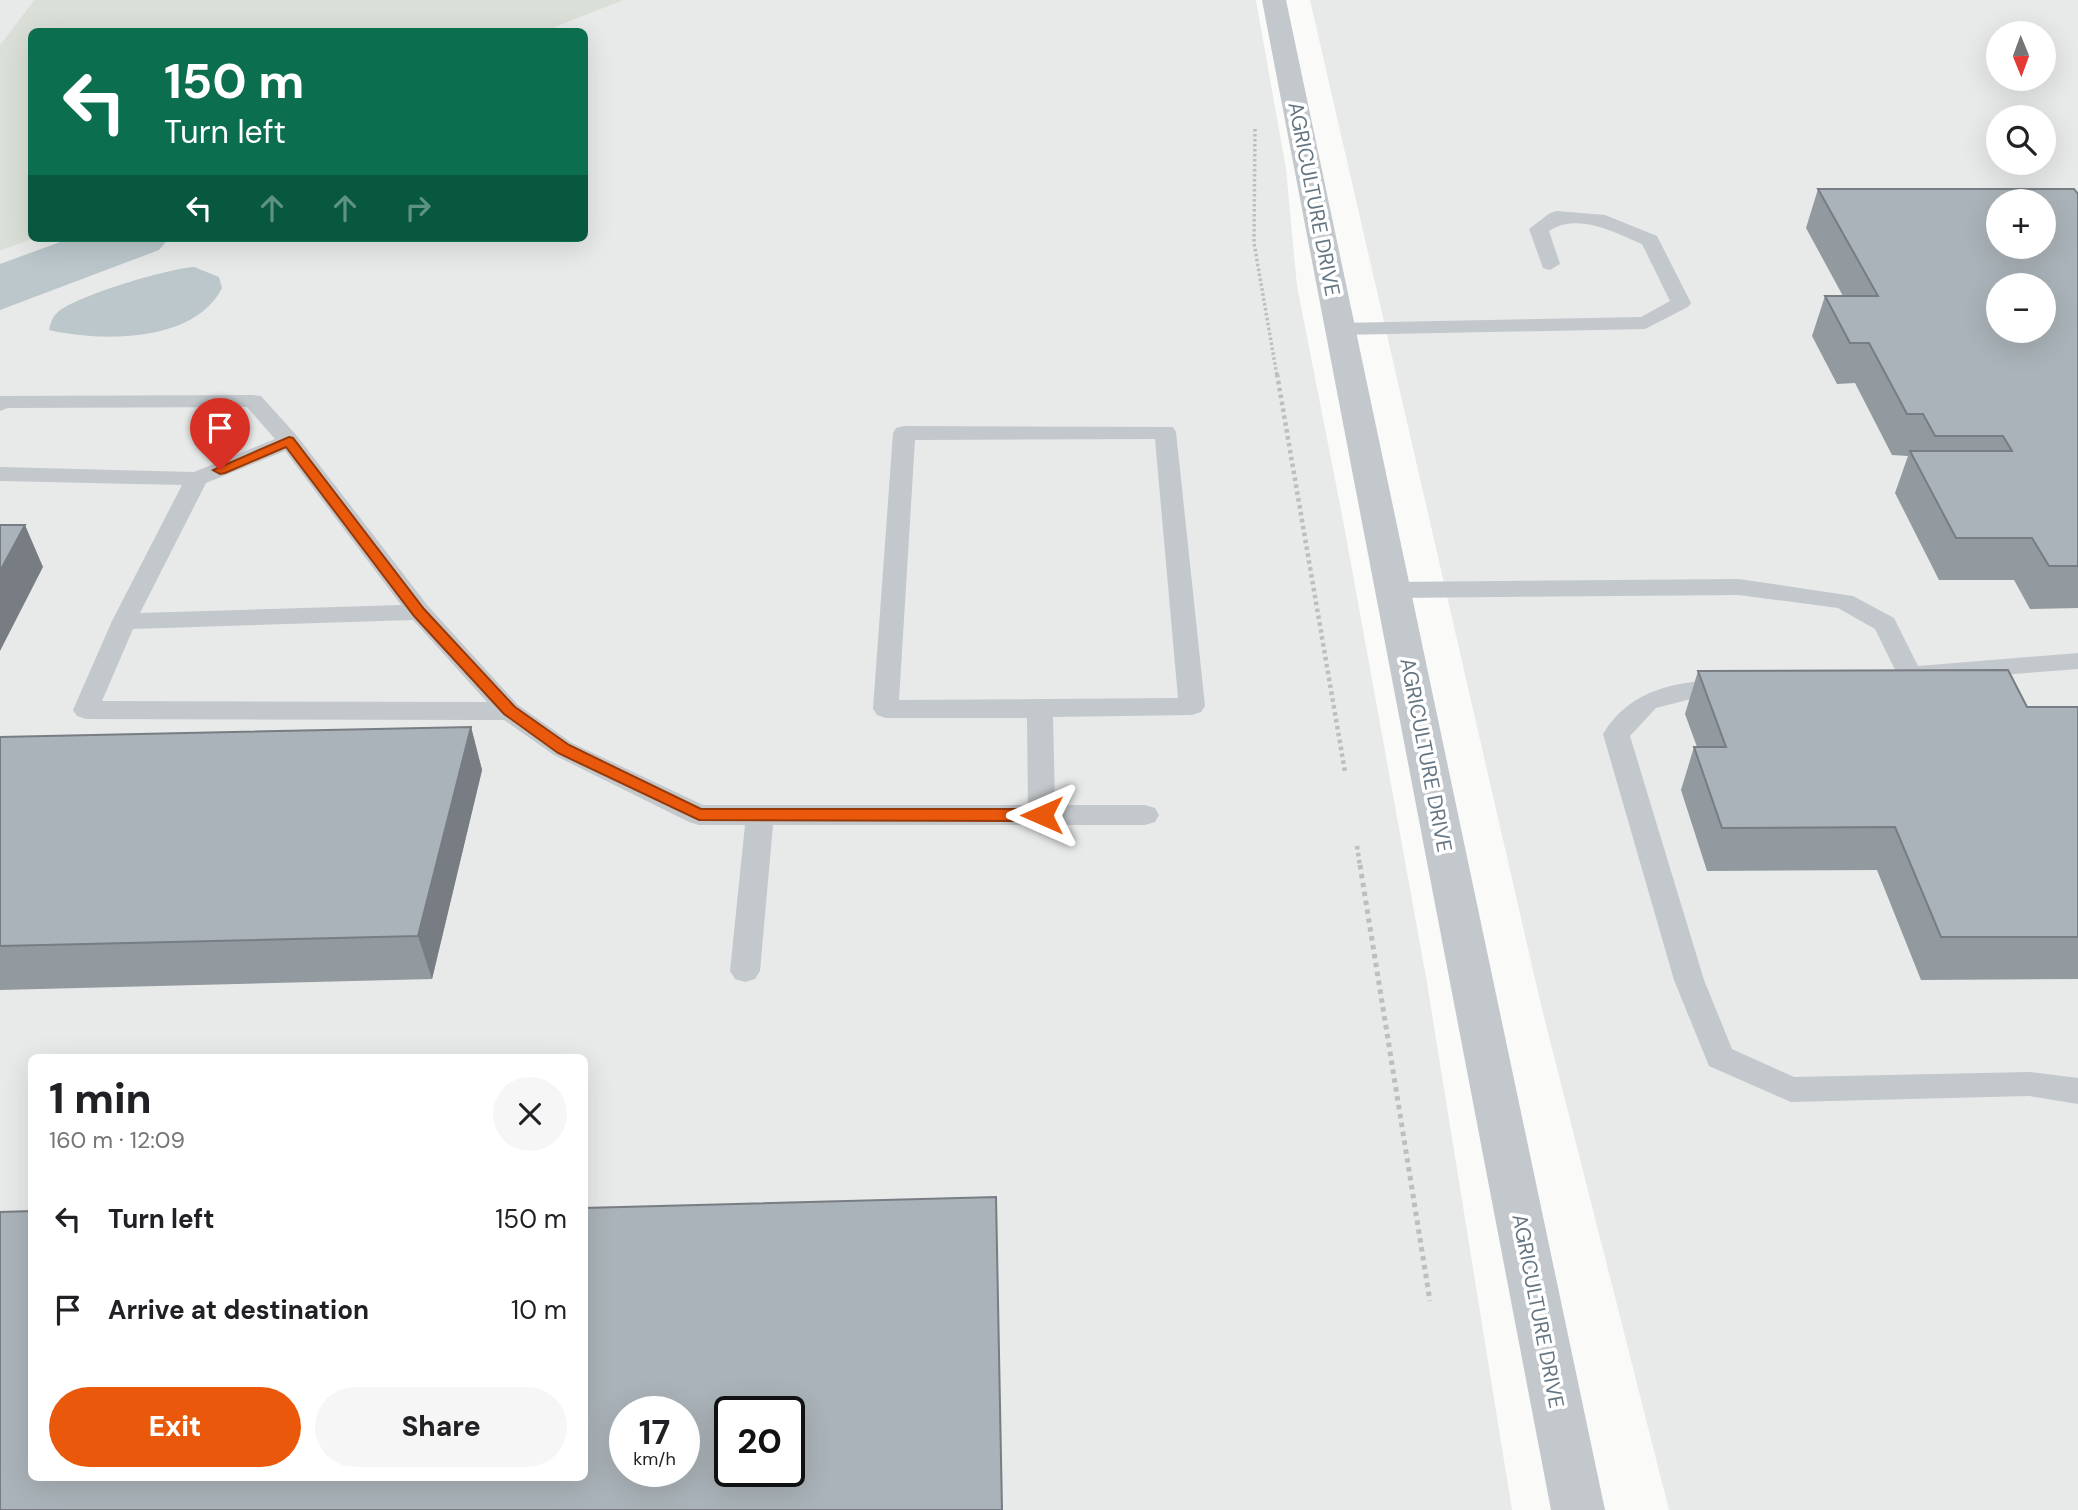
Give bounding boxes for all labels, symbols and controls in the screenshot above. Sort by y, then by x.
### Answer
north arrow [1986,21,2056,91]
map controls [1986,21,2056,343]
text: 150 m [164,49,304,113]
icon: left [49,56,140,147]
street label: AGRICULTURE DRIVE [1281,100,1347,298]
button: search [1986,105,2056,175]
text: Turn left [164,111,286,153]
icon: left [180,189,218,227]
icon: ahead [253,189,291,227]
icon: ahead [326,189,364,227]
icon: right [399,189,437,227]
button: + [1986,189,2056,259]
button: − [1986,273,2056,343]
pin [190,398,250,470]
icon: arrive [201,409,239,447]
street label: AGRICULTURE DRIVE [1393,656,1459,854]
position arrow [1005,778,1079,852]
text: 1 min [49,1071,152,1126]
button: close [493,1077,567,1151]
text: 160 m · 12:09 [49,1125,185,1155]
icon: left [49,1200,87,1238]
text: Turn left [108,1202,215,1236]
text: 150 m [495,1202,567,1236]
street label: AGRICULTURE DRIVE [1505,1212,1571,1410]
icon: arrive [49,1291,87,1329]
text: Arrive at destination [108,1293,369,1327]
text: 10 m [511,1293,567,1327]
button: Exit [49,1387,301,1467]
button: Share [315,1387,567,1467]
speed limit sign: 20 [714,1396,805,1487]
text: 17 [639,1409,670,1455]
text: km/h [633,1447,676,1471]

